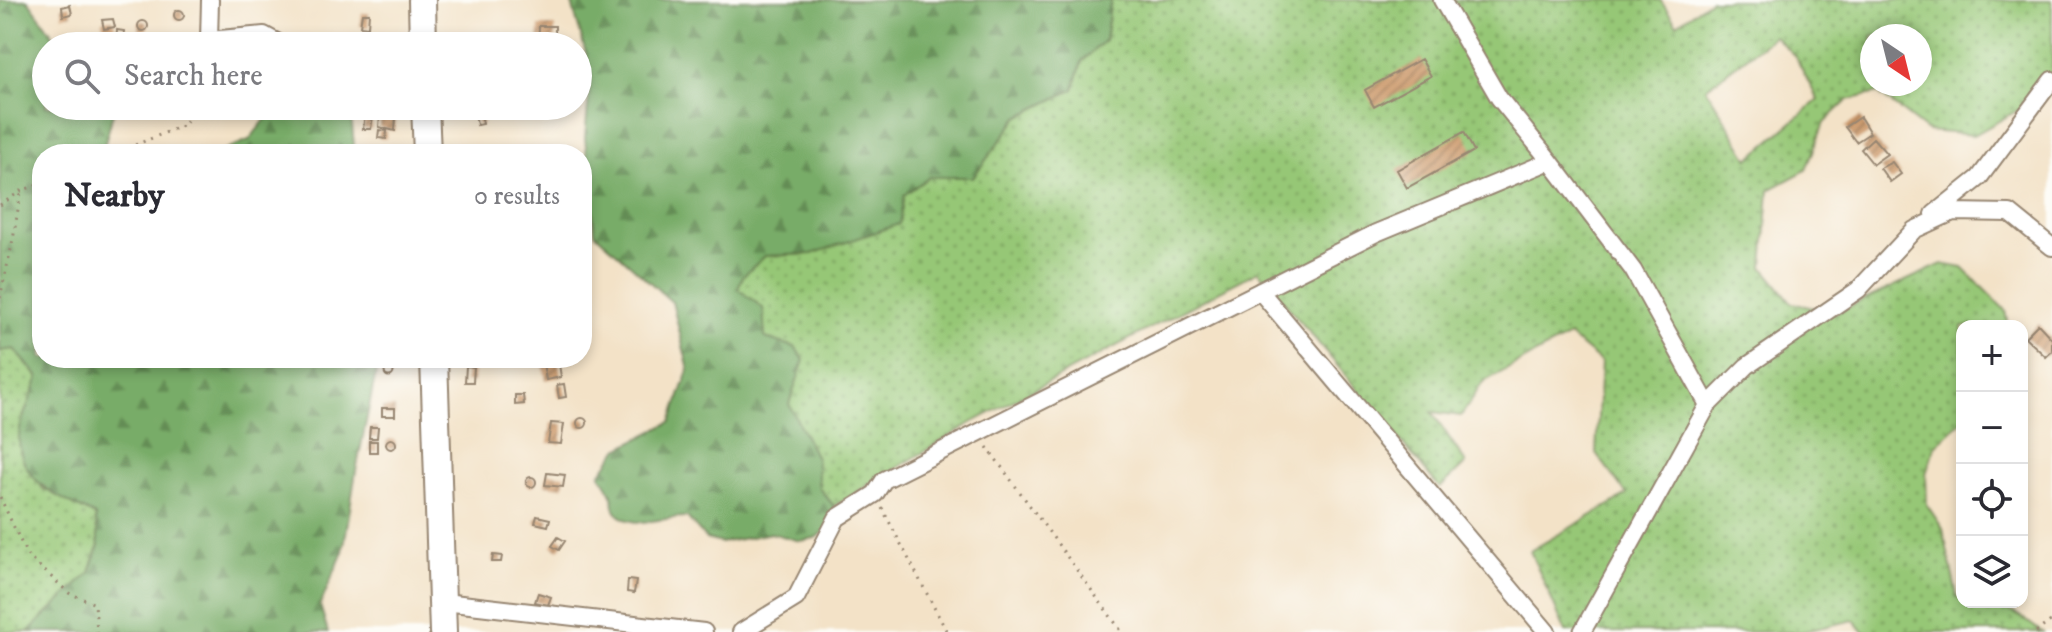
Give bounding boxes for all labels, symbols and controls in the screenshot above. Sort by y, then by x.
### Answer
north arrow [1860,24,1932,96]
search box [32,32,592,120]
icon: search [60,54,104,98]
text: Search here [124,58,263,95]
text: Nearby [64,175,165,217]
text: 0 results [474,180,560,213]
map controls [1956,320,2028,608]
button: + [1956,320,2028,392]
button: − [1956,392,2028,464]
button: locate [1956,464,2028,536]
button: layers [1956,536,2028,608]

